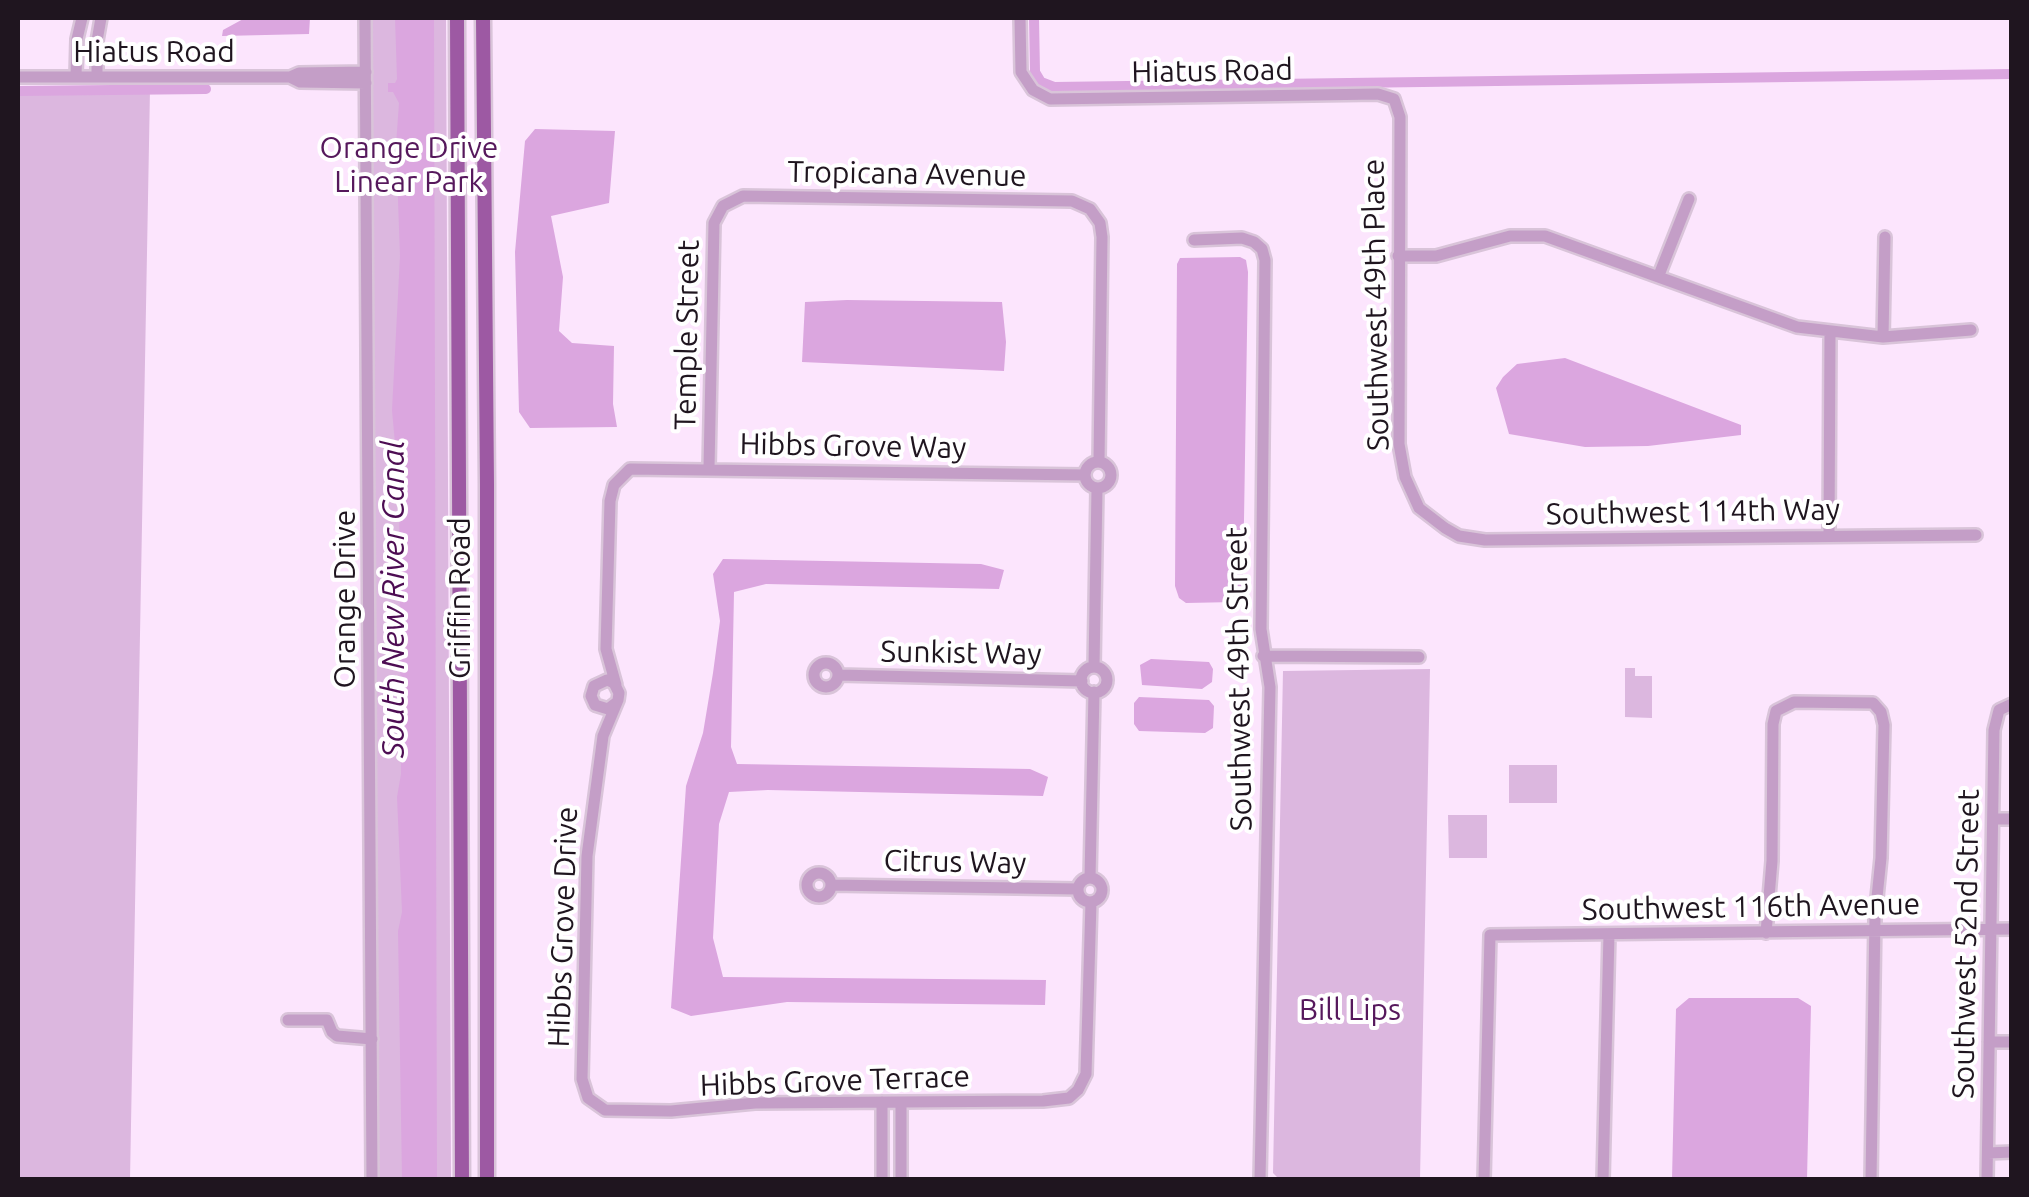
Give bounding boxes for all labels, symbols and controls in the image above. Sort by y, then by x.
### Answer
street label: Hiatus Road [73,34,235,70]
street label: Hiatus Road [1131,52,1293,90]
park label: Orange Drive Linear Park [320,130,498,200]
street label: Tropicana Avenue [787,154,1027,194]
street label: Southwest 49th Place [1355,159,1397,451]
street label: Temple Street [667,240,707,430]
street label: Hibbs Grove Way [739,426,967,466]
water label: South New River Canal [374,440,412,758]
street label: Southwest 114th Way [1546,491,1840,533]
street label: Orange Drive [327,510,363,688]
street label: Griffin Road [442,517,478,679]
street label: Southwest 49th Street [1218,527,1260,831]
street label: Sunkist Way [880,634,1042,672]
street label: Southwest 52nd Street [1945,789,1987,1099]
street label: Hibbs Grove Drive [541,806,585,1048]
street label: Citrus Way [883,843,1027,881]
street label: Southwest 116th Avenue [1582,886,1920,928]
park label: Bill Lips [1299,992,1401,1028]
street label: Hibbs Grove Terrace [699,1058,971,1104]

